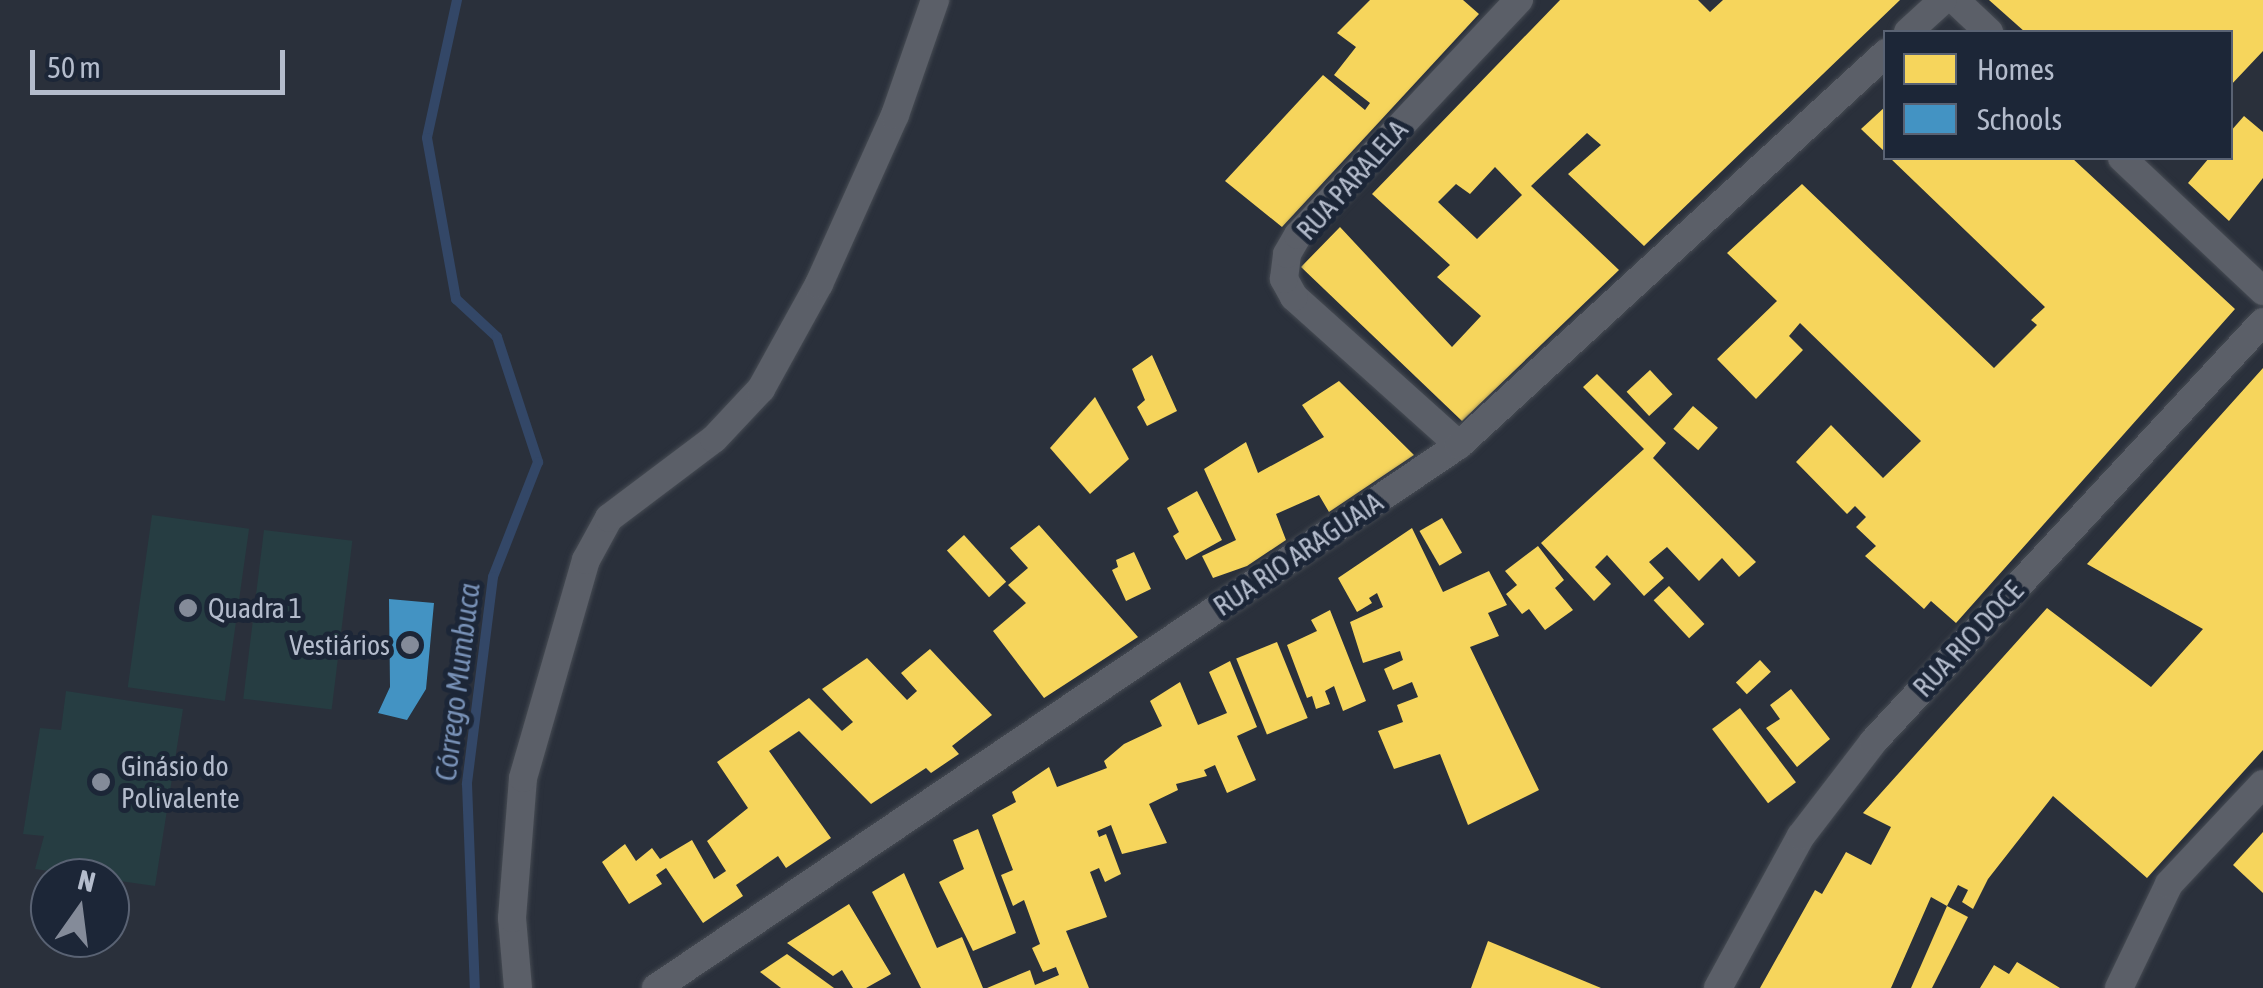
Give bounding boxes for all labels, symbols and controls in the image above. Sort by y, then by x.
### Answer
scale bar [35,30,290,92]
legend [1883,30,2233,160]
text: 50 m [47,50,101,84]
text: Homes [1977,52,2054,86]
text: Schools [1977,102,2062,136]
street label: RUA PARALELA [1290,113,1414,247]
street label: RUA RIO ARAGUAIA [1207,485,1389,623]
street label: RUA RIO DOCE [1906,574,2030,704]
water label: Córrego Mumbuca [427,581,487,783]
place label: Quadra 1 [208,591,302,625]
marker: Quadra 1 [177,597,199,619]
place label: Vestiários [289,628,390,662]
marker: Vestiários [399,634,421,656]
place label: Ginásio do Polivalente [121,749,240,815]
marker: Ginásio do Polivalente [90,771,112,793]
north arrow [30,858,130,958]
text: N [75,863,99,898]

